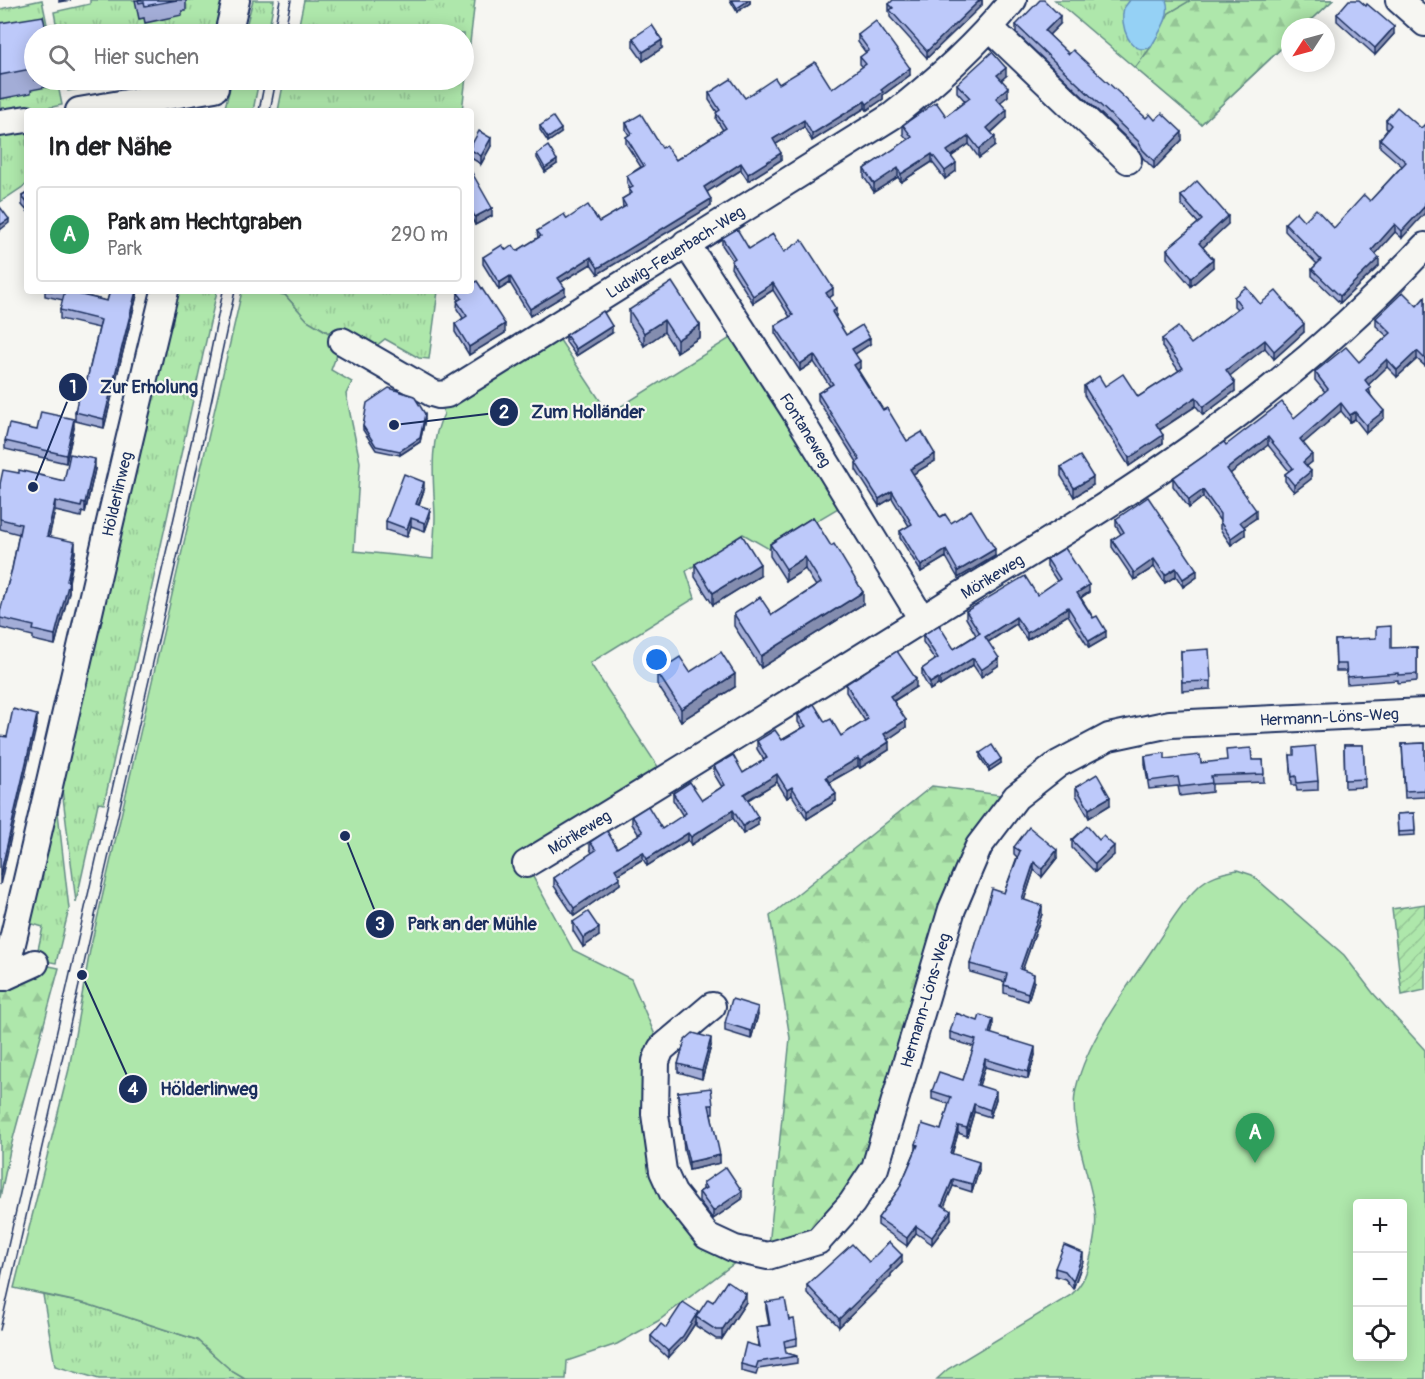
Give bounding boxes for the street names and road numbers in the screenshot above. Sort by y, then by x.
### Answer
street label: Ludwig-Feuerbach-Weg [602,202,748,303]
street label: Fontaneweg [775,390,836,471]
street label: Hölderlinweg [98,450,137,539]
street label: Mörikeweg [957,550,1028,604]
street label: Hermann-Löns-Weg [1259,704,1399,731]
street label: Mörikeweg [544,806,615,860]
street label: Hermann-Löns-Weg [896,931,955,1070]

